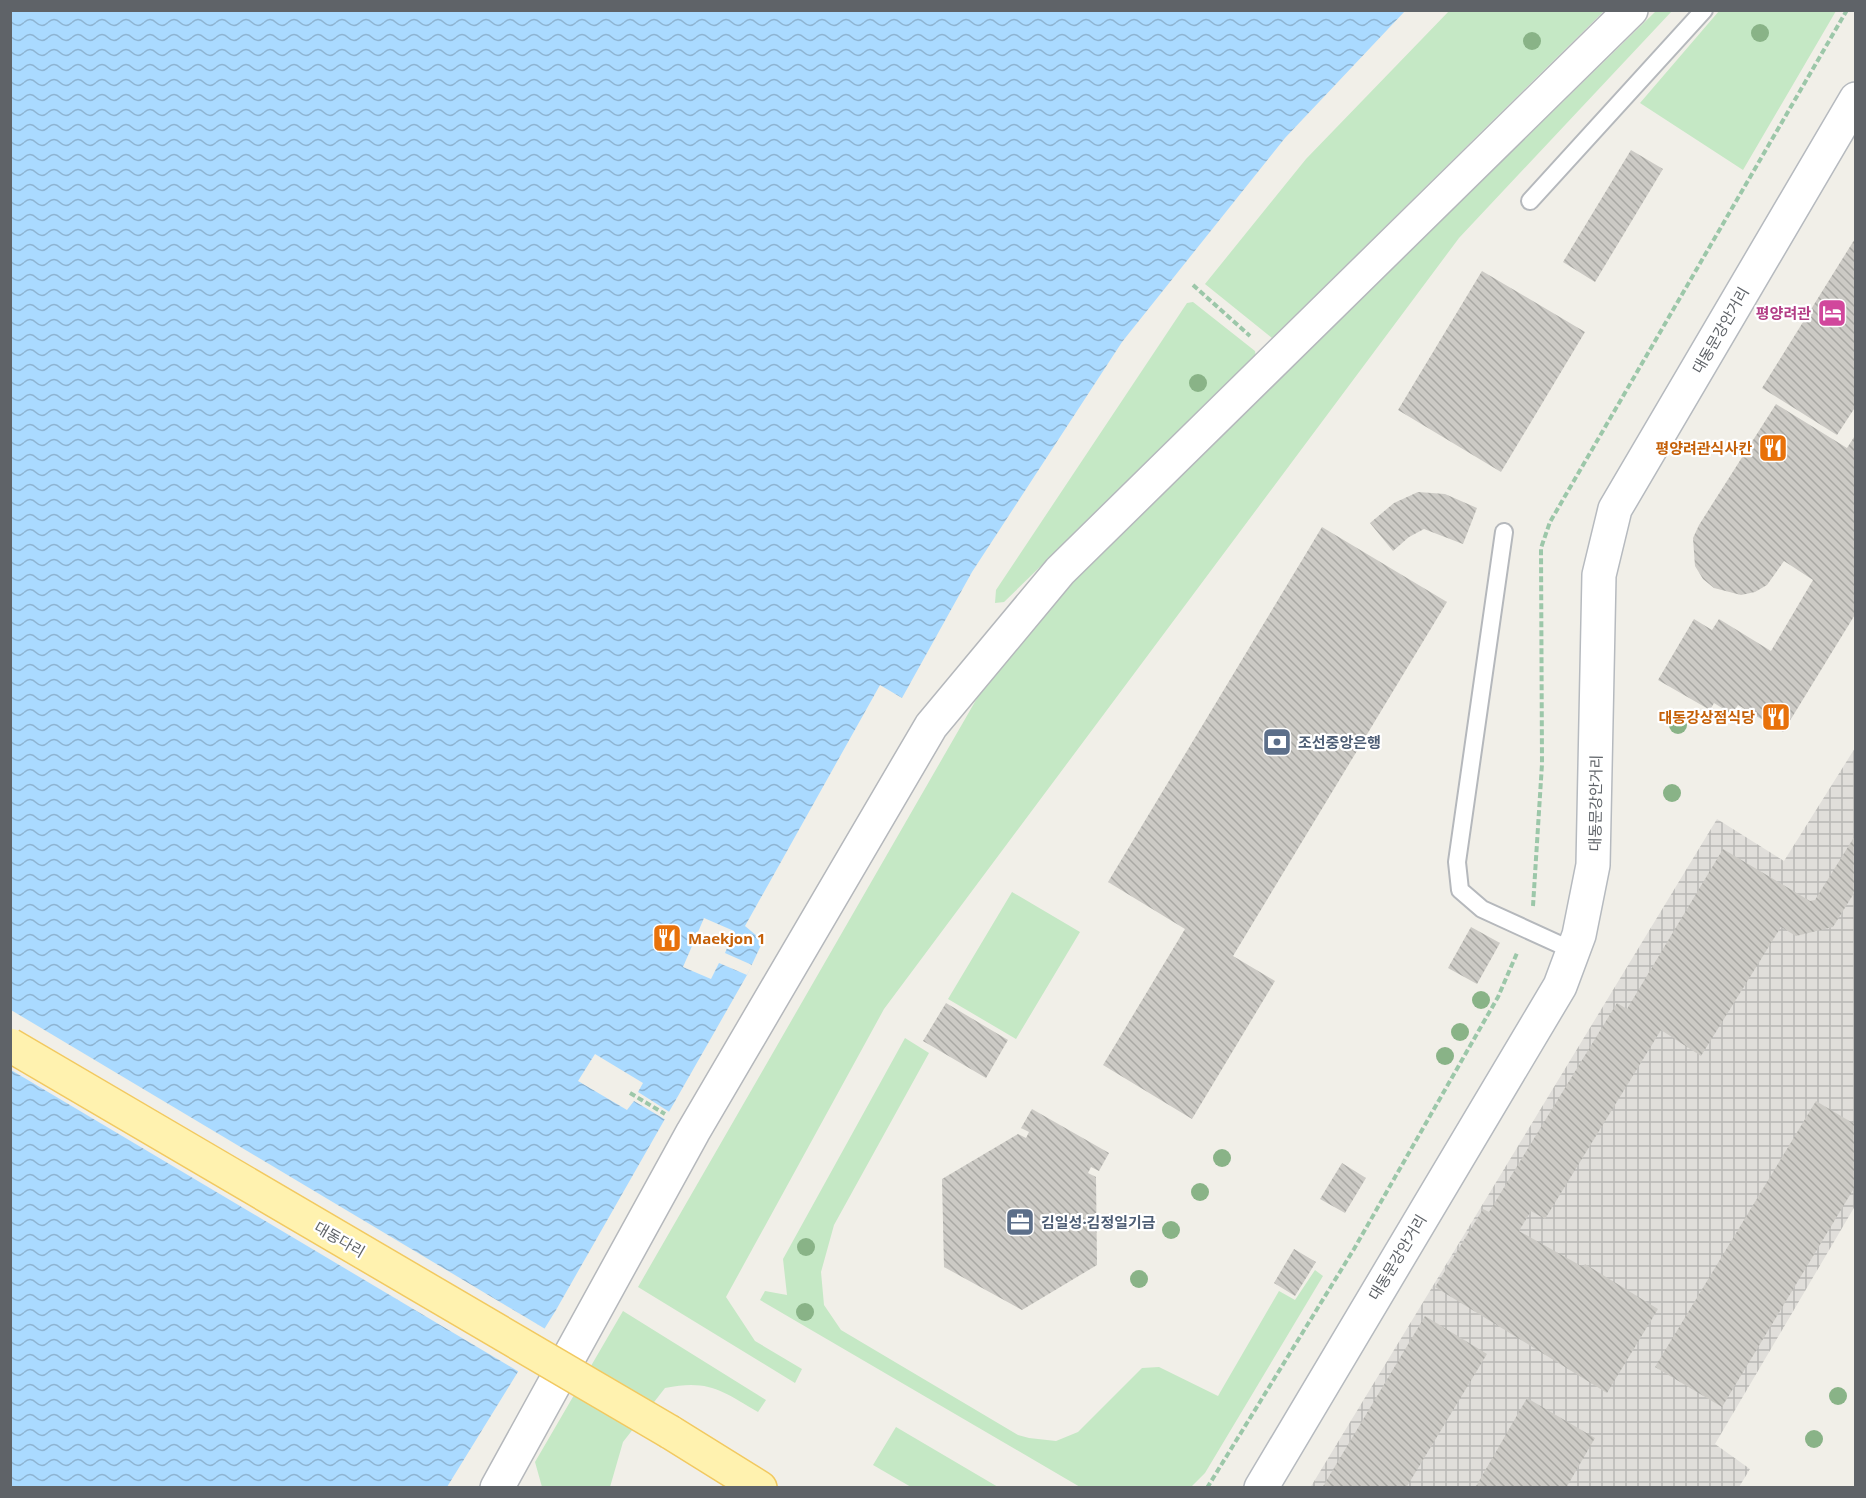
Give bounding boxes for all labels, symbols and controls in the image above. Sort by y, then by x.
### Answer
street label: 대동문강안거리 [1687,283,1753,377]
hotel icon: 평양려관 [1816,297,1848,329]
place label: 평양려관 [1756,303,1811,323]
restaurant icon: 평양려관식사칸 [1757,432,1789,464]
place label: 평양려관식사칸 [1655,438,1752,458]
restaurant icon: 대동강상점식당 [1760,701,1792,733]
place label: 대동강상점식당 [1658,707,1755,727]
bank icon: 조선중앙은행 [1261,726,1293,758]
place label: 조선중앙은행 [1298,732,1381,752]
street label: 대동문강안거리 [1584,755,1606,851]
restaurant icon: Maekjon 1 [651,922,683,954]
place label: Maekjon 1 [688,928,765,948]
office icon: 김일성·김정일기금 [1004,1206,1036,1238]
street label: 대동문강안거리 [1364,1210,1430,1304]
place label: 김일성·김정일기금 [1041,1212,1156,1232]
street label: 대동다리 [311,1217,369,1261]

